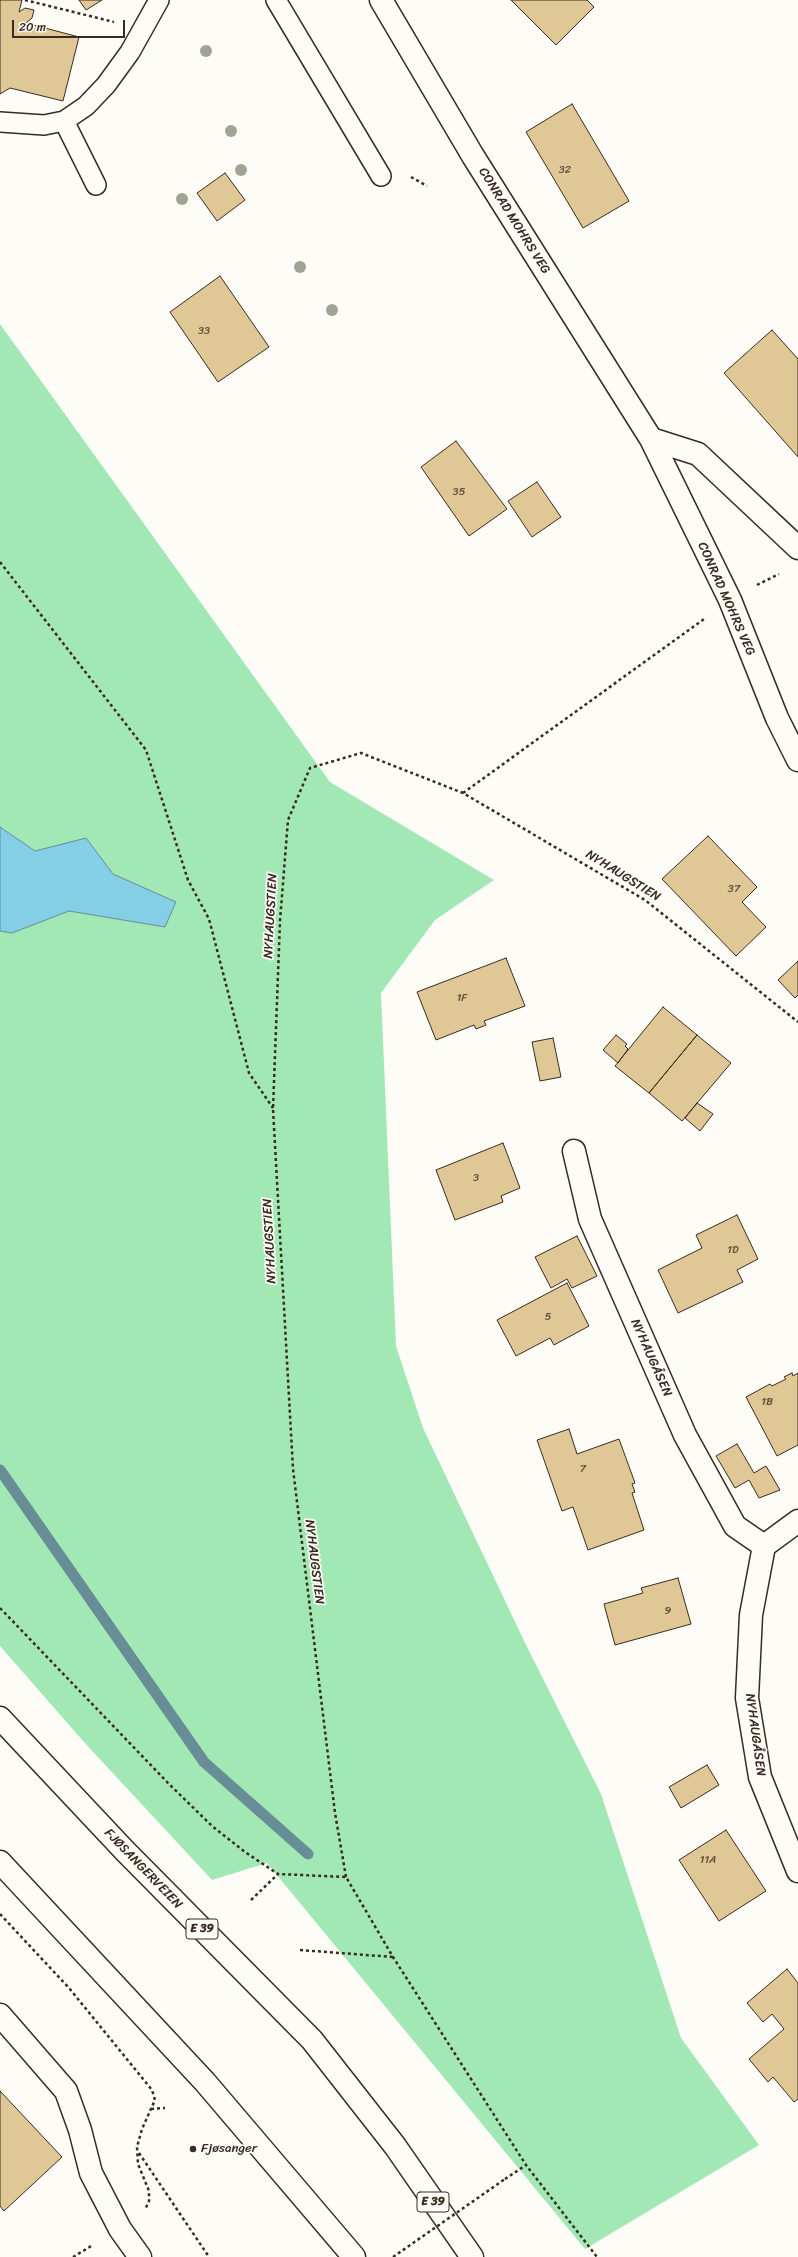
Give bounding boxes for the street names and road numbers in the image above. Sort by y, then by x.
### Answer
street label: CONRAD MOHRS VEG [475,165,553,277]
street label: CONRAD MOHRS VEG [694,540,758,658]
street label: NYHAUGSTIEN [583,847,663,905]
street label: NYHAUGSTIEN [261,873,281,959]
street label: NYHAUGSTIEN [260,1198,280,1284]
street label: NYHAUGÅSEN [627,1317,675,1399]
street label: NYHAUGSTIEN [301,1519,327,1605]
street label: NYHAUGÅSEN [741,1693,769,1777]
street label: FJØSANGERVEIEN [101,1826,185,1912]
road number: E 39 [186,1919,218,1939]
road number: E 39 [417,2192,449,2212]

